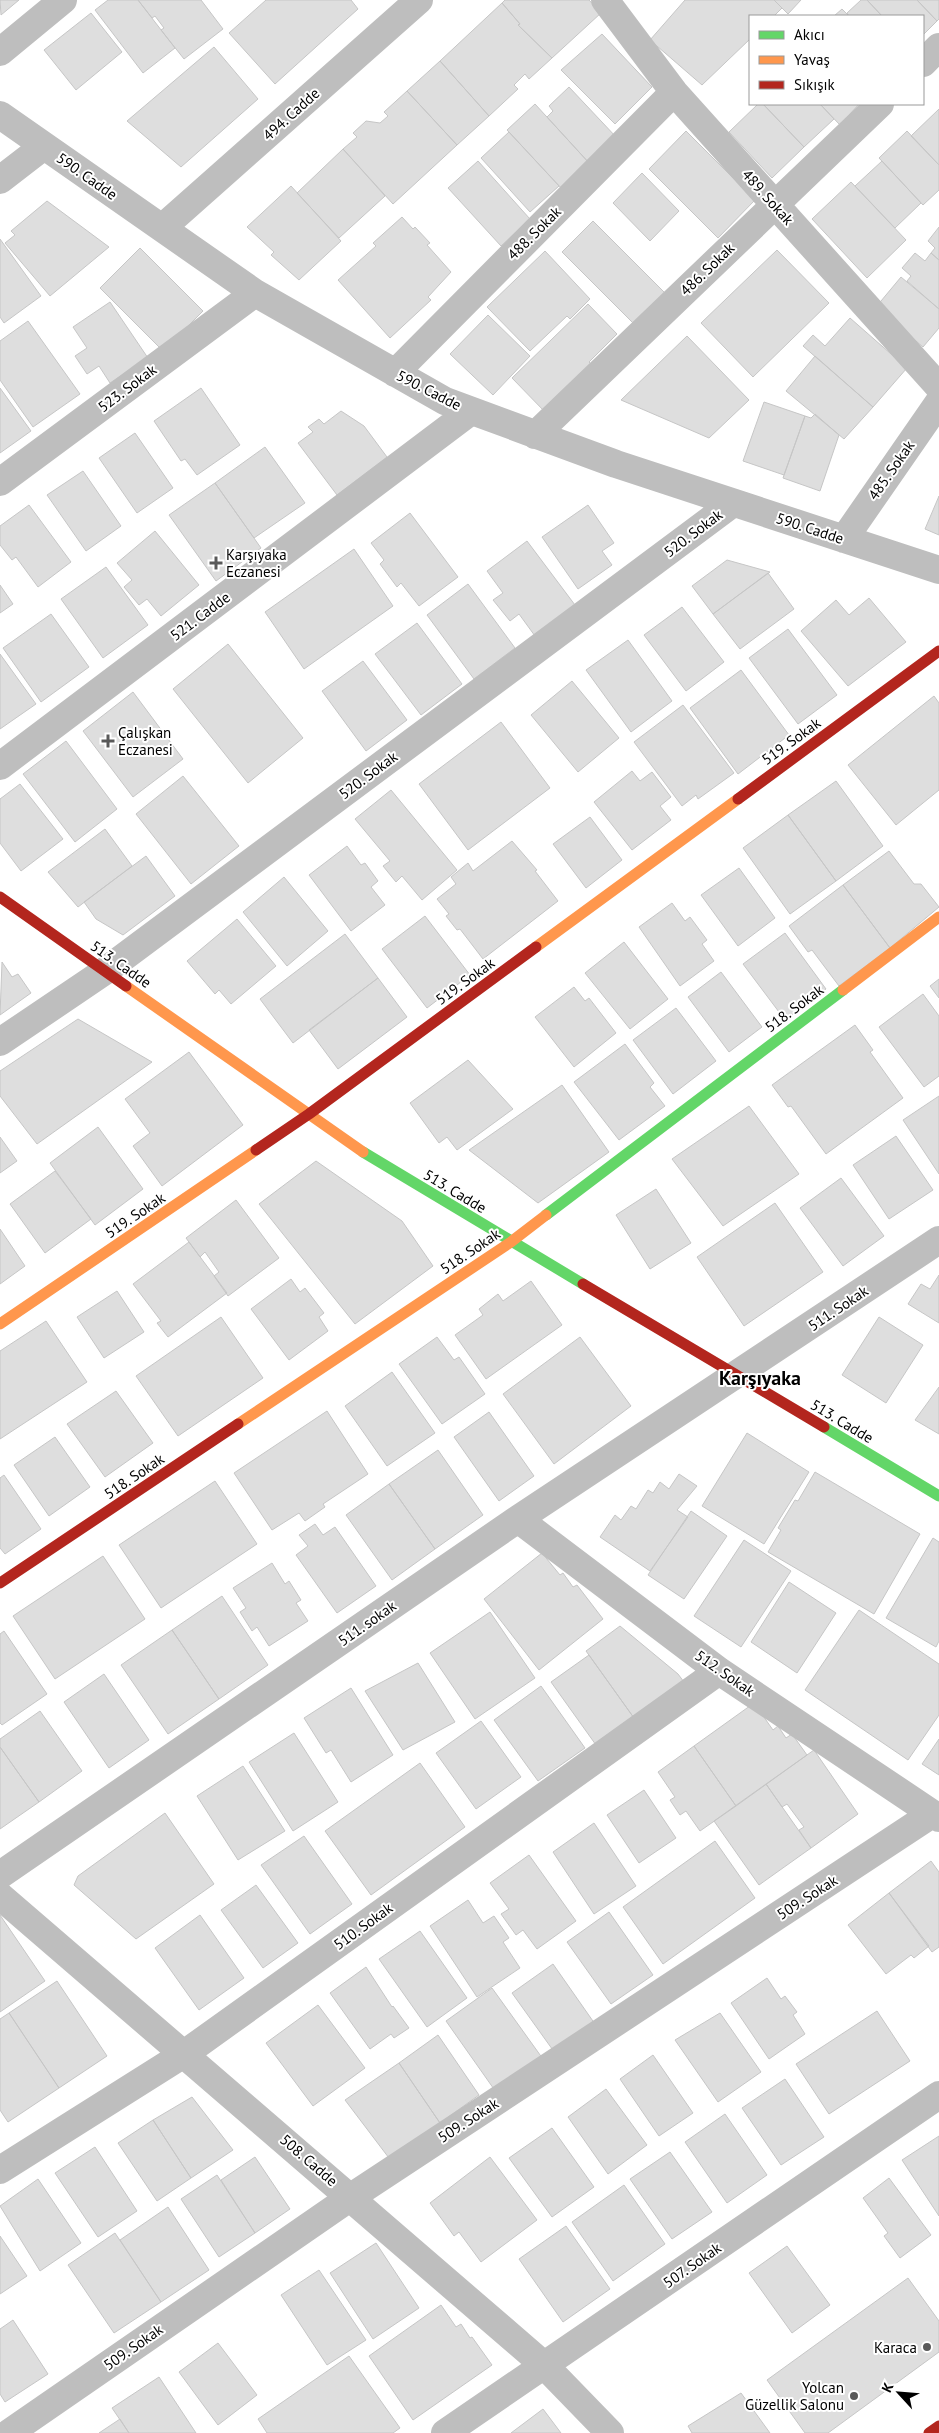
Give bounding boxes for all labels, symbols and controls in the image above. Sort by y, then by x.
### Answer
legend [749,15,924,105]
text: Akıcı [794,25,825,44]
text: Yavaş [794,50,830,69]
text: Sıkışık [794,75,836,94]
street label: 494. Cadde [259,83,323,145]
street label: 590. Cadde [53,148,121,204]
street label: 489. Sokak [738,165,798,229]
street label: 488. Sokak [503,202,565,264]
street label: 486. Sokak [676,238,739,300]
street label: 523. Sokak [94,359,161,416]
street label: 590. Cadde [393,366,465,414]
street label: 485. Sokak [864,436,919,503]
street label: 520. Sokak [660,504,727,561]
street label: 590. Cadde [774,508,846,548]
place label: Karşıyaka Eczanesi [226,545,287,581]
marker: Karşıyaka Eczanesi [210,557,222,569]
street label: 521. Cadde [166,587,234,645]
street label: 519. Sokak [758,713,825,769]
place label: Çalışkan Eczanesi [118,723,173,759]
marker: Çalışkan Eczanesi [102,735,114,747]
street label: 520. Sokak [335,746,402,803]
street label: 513. Cadde [87,936,155,992]
street label: 519. Sokak [432,953,499,1009]
street label: 518. Sokak [761,979,828,1036]
street label: 513. Cadde [420,1165,490,1217]
street label: 519. Sokak [101,1188,169,1242]
street label: 518. Sokak [436,1224,504,1278]
street label: 511. Sokak [804,1281,872,1335]
district label: Karşıyaka [719,1365,801,1391]
street label: 513. Cadde [807,1395,877,1447]
street label: 518. Sokak [100,1449,168,1503]
street label: 511. sokak [334,1596,400,1650]
street label: 512. Sokak [692,1646,759,1701]
street label: 509. Sokak [773,1870,842,1924]
street label: 510. Sokak [330,1898,397,1954]
street label: 509. Sokak [434,2093,503,2147]
street label: 508. Cadde [276,2130,342,2190]
street label: 507. Sokak [659,2238,725,2292]
street label: 509. Sokak [100,2319,167,2374]
place label: Karaca [874,2338,917,2357]
marker: Karaca [921,2341,933,2353]
north arrow [874,2368,924,2418]
place label: Yolcan Güzellik Salonu [745,2378,844,2414]
text: K [877,2379,897,2395]
marker: Yolcan Güzellik Salonu [848,2390,860,2402]

